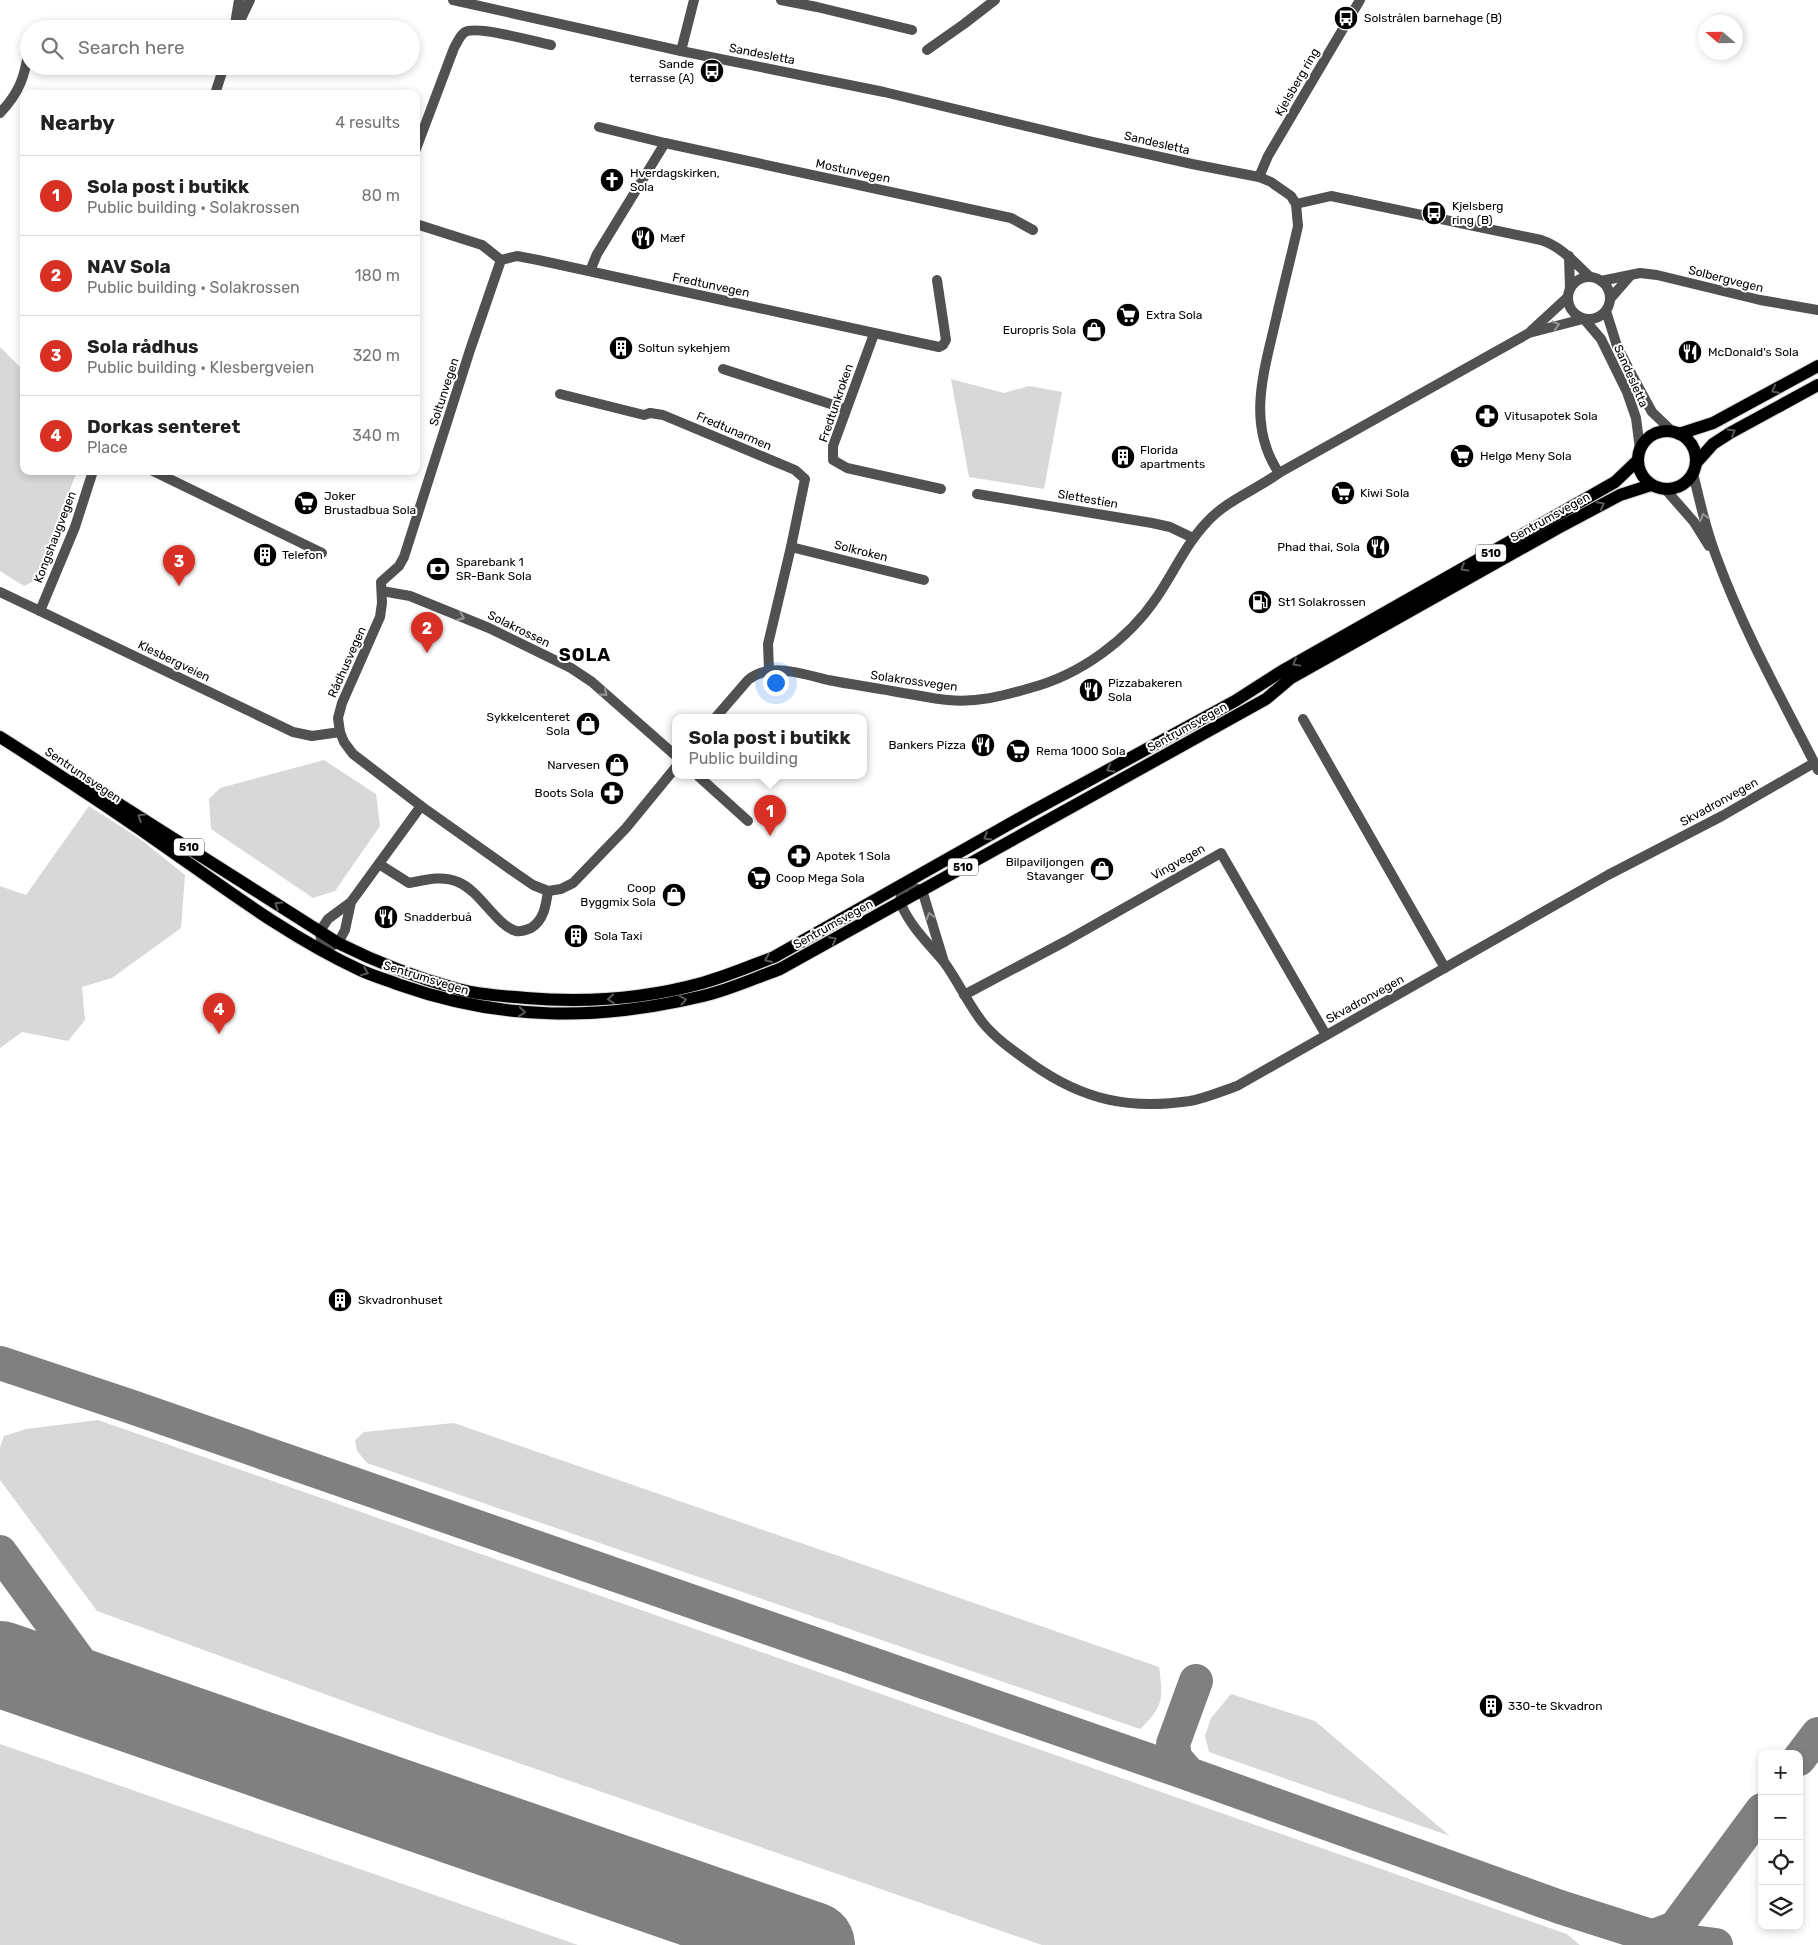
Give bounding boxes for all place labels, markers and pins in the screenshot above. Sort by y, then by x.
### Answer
bus stop icon: Solstrålen barnehage (B) [1333,5,1359,31]
place label: Solstrålen barnehage (B) [1364,11,1502,25]
place label: Sande terrasse (A) [630,57,694,85]
bus stop icon: Sande terrasse (A) [699,58,725,84]
place label: Hverdagskirken, Sola [630,166,720,194]
church icon: Hverdagskirken, Sola [599,167,625,193]
place label: Kjelsberg ring (B) [1452,199,1503,227]
bus stop icon: Kjelsberg ring (B) [1421,200,1447,226]
restaurant icon: Mæf [630,225,656,251]
place label: Mæf [660,231,685,245]
supermarket icon: Extra Sola [1115,302,1141,328]
place label: Extra Sola [1146,308,1202,322]
shop icon: Europris Sola [1081,317,1107,343]
place label: Europris Sola [1003,323,1076,337]
building icon: Soltun sykehjem [608,335,634,361]
restaurant icon: McDonald's Sola [1677,339,1703,365]
place label: Soltun sykehjem [638,341,730,355]
place label: McDonald's Sola [1708,345,1799,359]
pharmacy icon: Vitusapotek Sola [1474,403,1500,429]
place label: Vitusapotek Sola [1504,409,1598,423]
place label: Florida apartments [1140,443,1205,471]
supermarket icon: Helgø Meny Sola [1449,443,1475,469]
building icon: Florida apartments [1110,444,1136,470]
place label: Helgø Meny Sola [1480,449,1572,463]
supermarket icon: Kiwi Sola [1330,480,1356,506]
place label: Kiwi Sola [1360,486,1409,500]
place label: Joker Brustadbua Sola [324,489,416,517]
supermarket icon: Joker Brustadbua Sola [293,490,319,516]
restaurant icon: Phad thai, Sola [1365,534,1391,560]
place label: Phad thai, Sola [1277,540,1360,554]
building icon: Telefon [252,542,278,568]
pin: 3 [163,545,195,586]
place label: Telefon [282,548,323,562]
place label: Sparebank 1 SR-Bank Sola [456,555,532,583]
bank icon: Sparebank 1 SR-Bank Sola [425,556,451,582]
fuel station icon: St1 Solakrossen [1247,589,1273,615]
place label: St1 Solakrossen [1278,595,1366,609]
pin: 2 [411,612,443,653]
place label: Pizzabakeren Sola [1108,676,1182,704]
restaurant icon: Pizzabakeren Sola [1078,677,1104,703]
place label: Sykkelcenteret Sola [486,710,570,738]
shop icon: Sykkelcenteret Sola [575,711,601,737]
restaurant icon: Bankers Pizza [970,732,996,758]
place label: Bankers Pizza [888,738,966,752]
supermarket icon: Rema 1000 Sola [1005,738,1031,764]
place label: Rema 1000 Sola [1036,744,1126,758]
shop icon: Narvesen [604,752,630,778]
place label: Narvesen [547,758,600,772]
pharmacy icon: Boots Sola [599,780,625,806]
place label: Boots Sola [535,786,594,800]
pin: 1 [754,795,786,836]
pharmacy icon: Apotek 1 Sola [786,843,812,869]
place label: Apotek 1 Sola [816,849,890,863]
place label: Bilpaviljongen Stavanger [1006,855,1084,883]
shop icon: Bilpaviljongen Stavanger [1089,856,1115,882]
supermarket icon: Coop Mega Sola [746,865,772,891]
place label: Coop Mega Sola [776,871,865,885]
place label: Coop Byggmix Sola [580,881,656,909]
shop icon: Coop Byggmix Sola [661,882,687,908]
restaurant icon: Snadderbuå [373,904,399,930]
place label: Snadderbuå [404,910,472,924]
building icon: Sola Taxi [563,923,589,949]
place label: Sola Taxi [594,929,642,943]
pin: 4 [203,993,235,1034]
building icon: Skvadronhuset [327,1287,353,1313]
place label: Skvadronhuset [358,1293,443,1307]
building icon: 330-te Skvadron [1478,1693,1504,1719]
place label: 330-te Skvadron [1508,1699,1602,1713]

